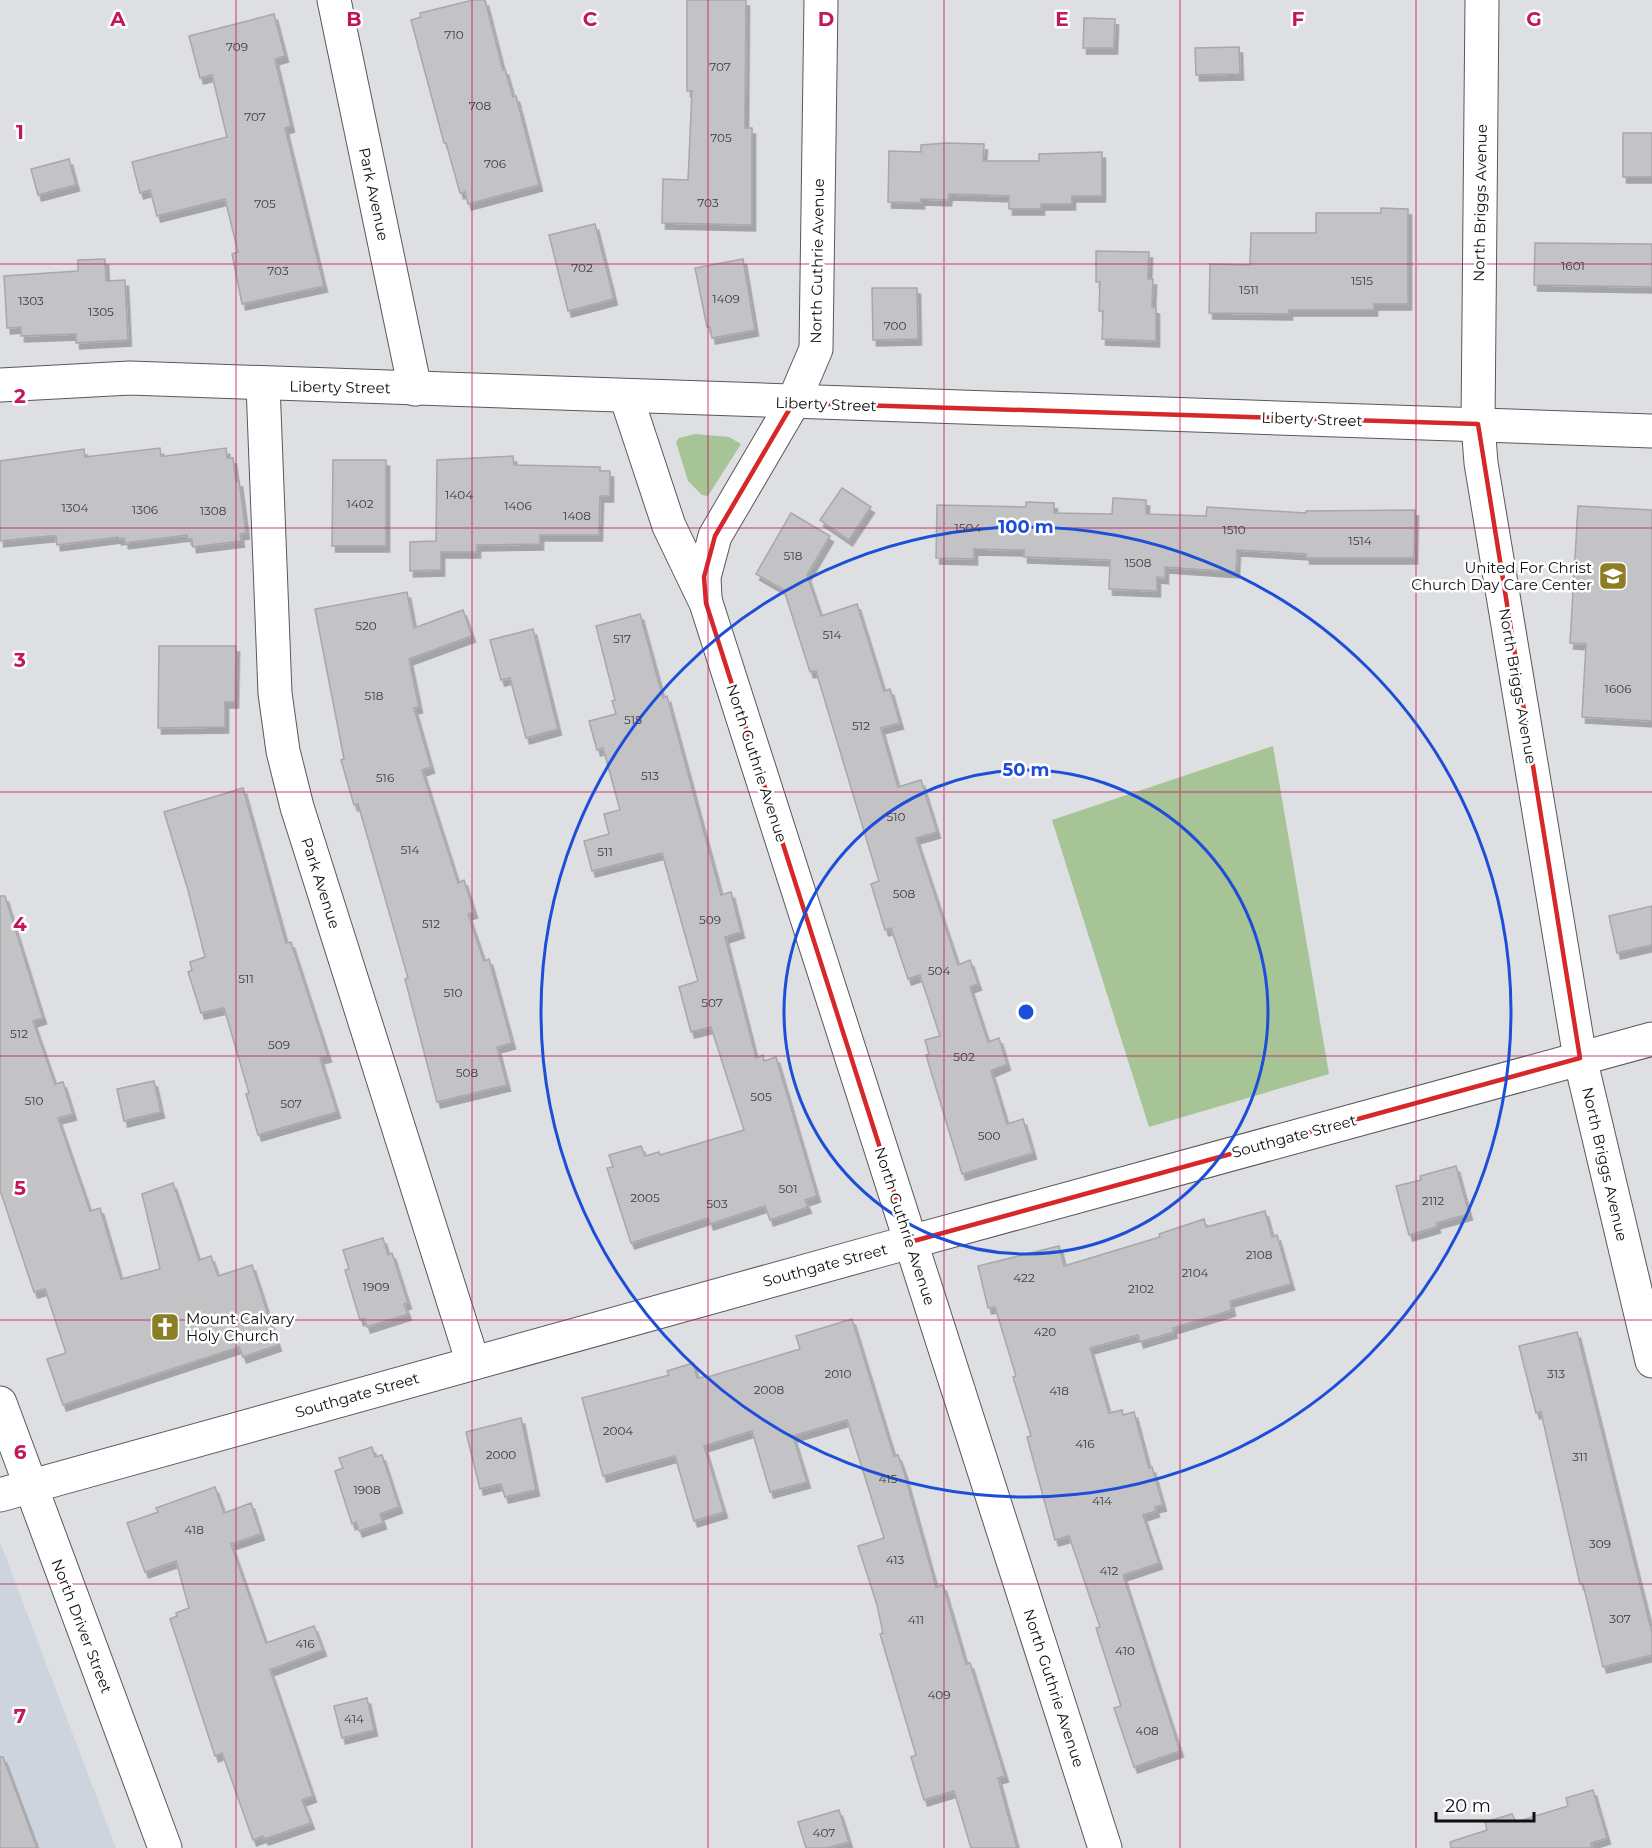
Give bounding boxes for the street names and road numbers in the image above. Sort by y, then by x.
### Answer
street label: North Briggs Avenue [1469,124,1491,282]
street label: Park Avenue [355,146,393,242]
street label: North Guthrie Avenue [806,178,828,344]
street label: Liberty Street [289,377,391,397]
street label: Liberty Street [775,393,877,415]
street label: Liberty Street [1261,408,1363,430]
street label: North Briggs Avenue [1495,607,1541,765]
street label: North Guthrie Avenue [722,681,792,845]
street label: Park Avenue [297,835,345,931]
street label: North Briggs Avenue [1578,1085,1632,1243]
street label: Southgate Street [1230,1110,1358,1162]
street label: North Guthrie Avenue [870,1144,940,1308]
street label: Southgate Street [761,1239,889,1291]
street label: Southgate Street [293,1368,421,1422]
street label: North Driver Street [48,1556,116,1696]
street label: North Guthrie Avenue [1019,1606,1089,1770]

